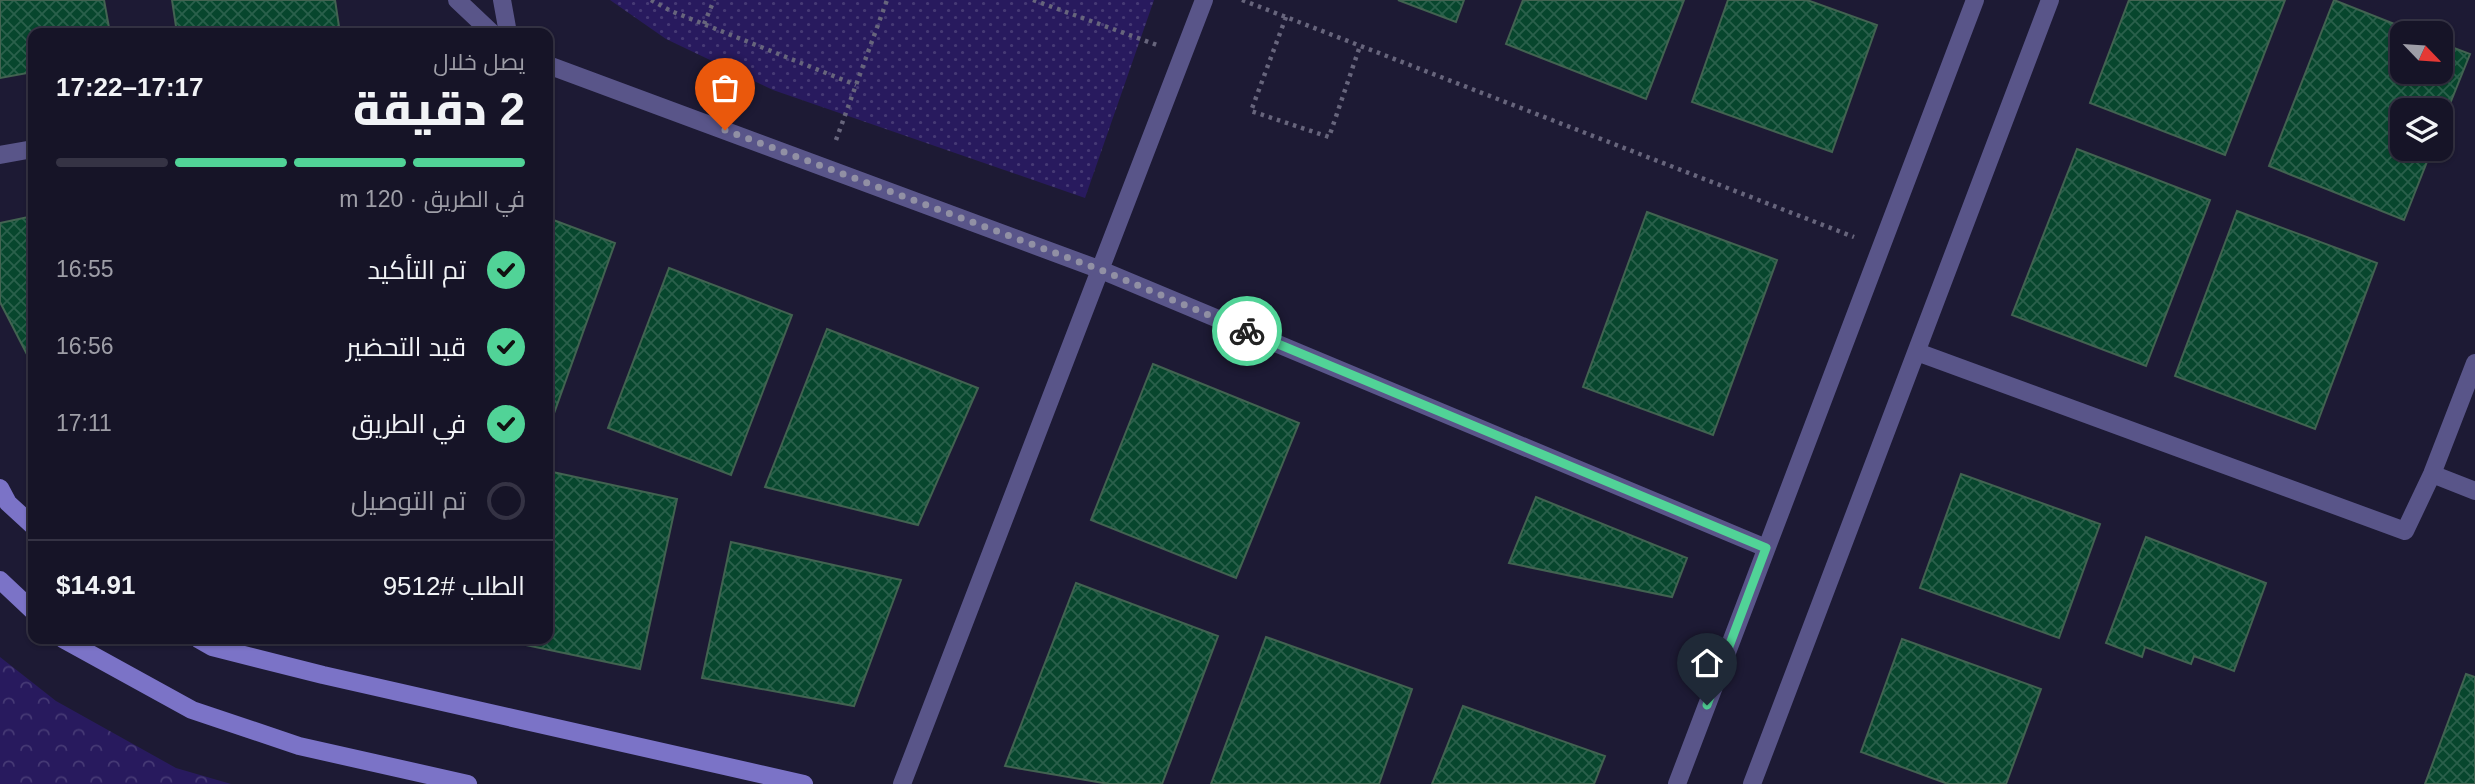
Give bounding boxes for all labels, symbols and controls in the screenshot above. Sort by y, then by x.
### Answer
north arrow [2390,21,2454,84]
map controls [2390,21,2453,161]
text: يصل خلال [433,49,525,75]
pin [695,58,755,130]
icon: bag [706,69,744,107]
text: 17:17–17:22 [56,72,203,102]
text: 2 دقيقة [353,83,525,135]
button: layers [2390,98,2453,161]
text: في الطريق · 120 m [339,186,525,212]
icon: check [487,251,525,289]
text: تم التأكيد [367,255,466,285]
text: 16:55 [56,256,114,282]
courier [1212,296,1282,366]
icon: bike [1228,312,1266,350]
icon: check [487,328,525,366]
text: قيد التحضير [346,332,466,362]
text: 16:56 [56,333,114,359]
icon: check [487,405,525,443]
text: في الطريق [351,409,466,439]
text: 17:11 [56,410,112,436]
text: تم التوصيل [351,486,466,516]
text: $14.91 [56,570,136,600]
text: الطلب #9512 [383,571,525,601]
pin [1677,633,1737,705]
icon: home [1688,644,1726,682]

